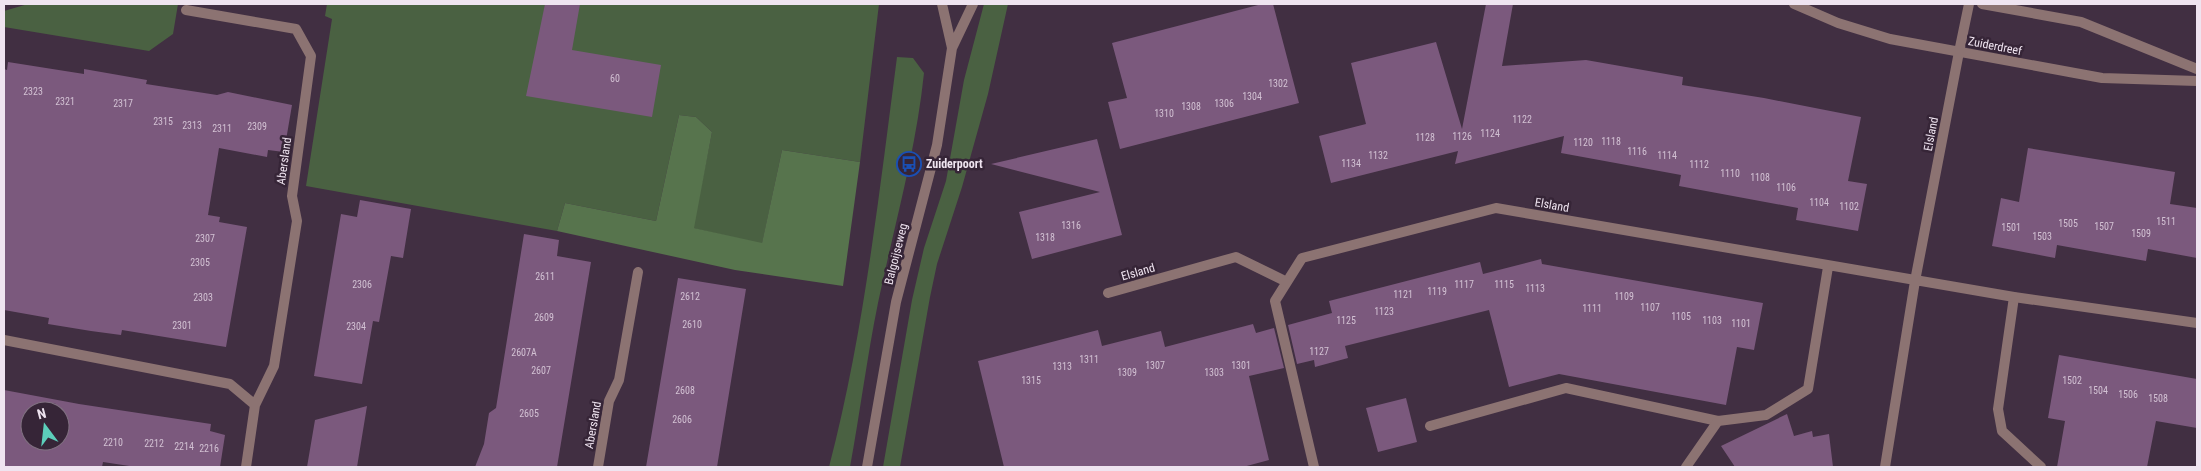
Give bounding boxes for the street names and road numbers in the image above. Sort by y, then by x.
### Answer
street label: Zuiderdreef [1967,34,2023,58]
street label: Elsland [1921,116,1941,152]
street label: Abersland [274,136,294,186]
street label: Elsland [1534,195,1570,215]
street label: Balgoijseweg [882,222,910,286]
street label: Elsland [1120,261,1157,283]
street label: Abersland [582,400,604,450]

